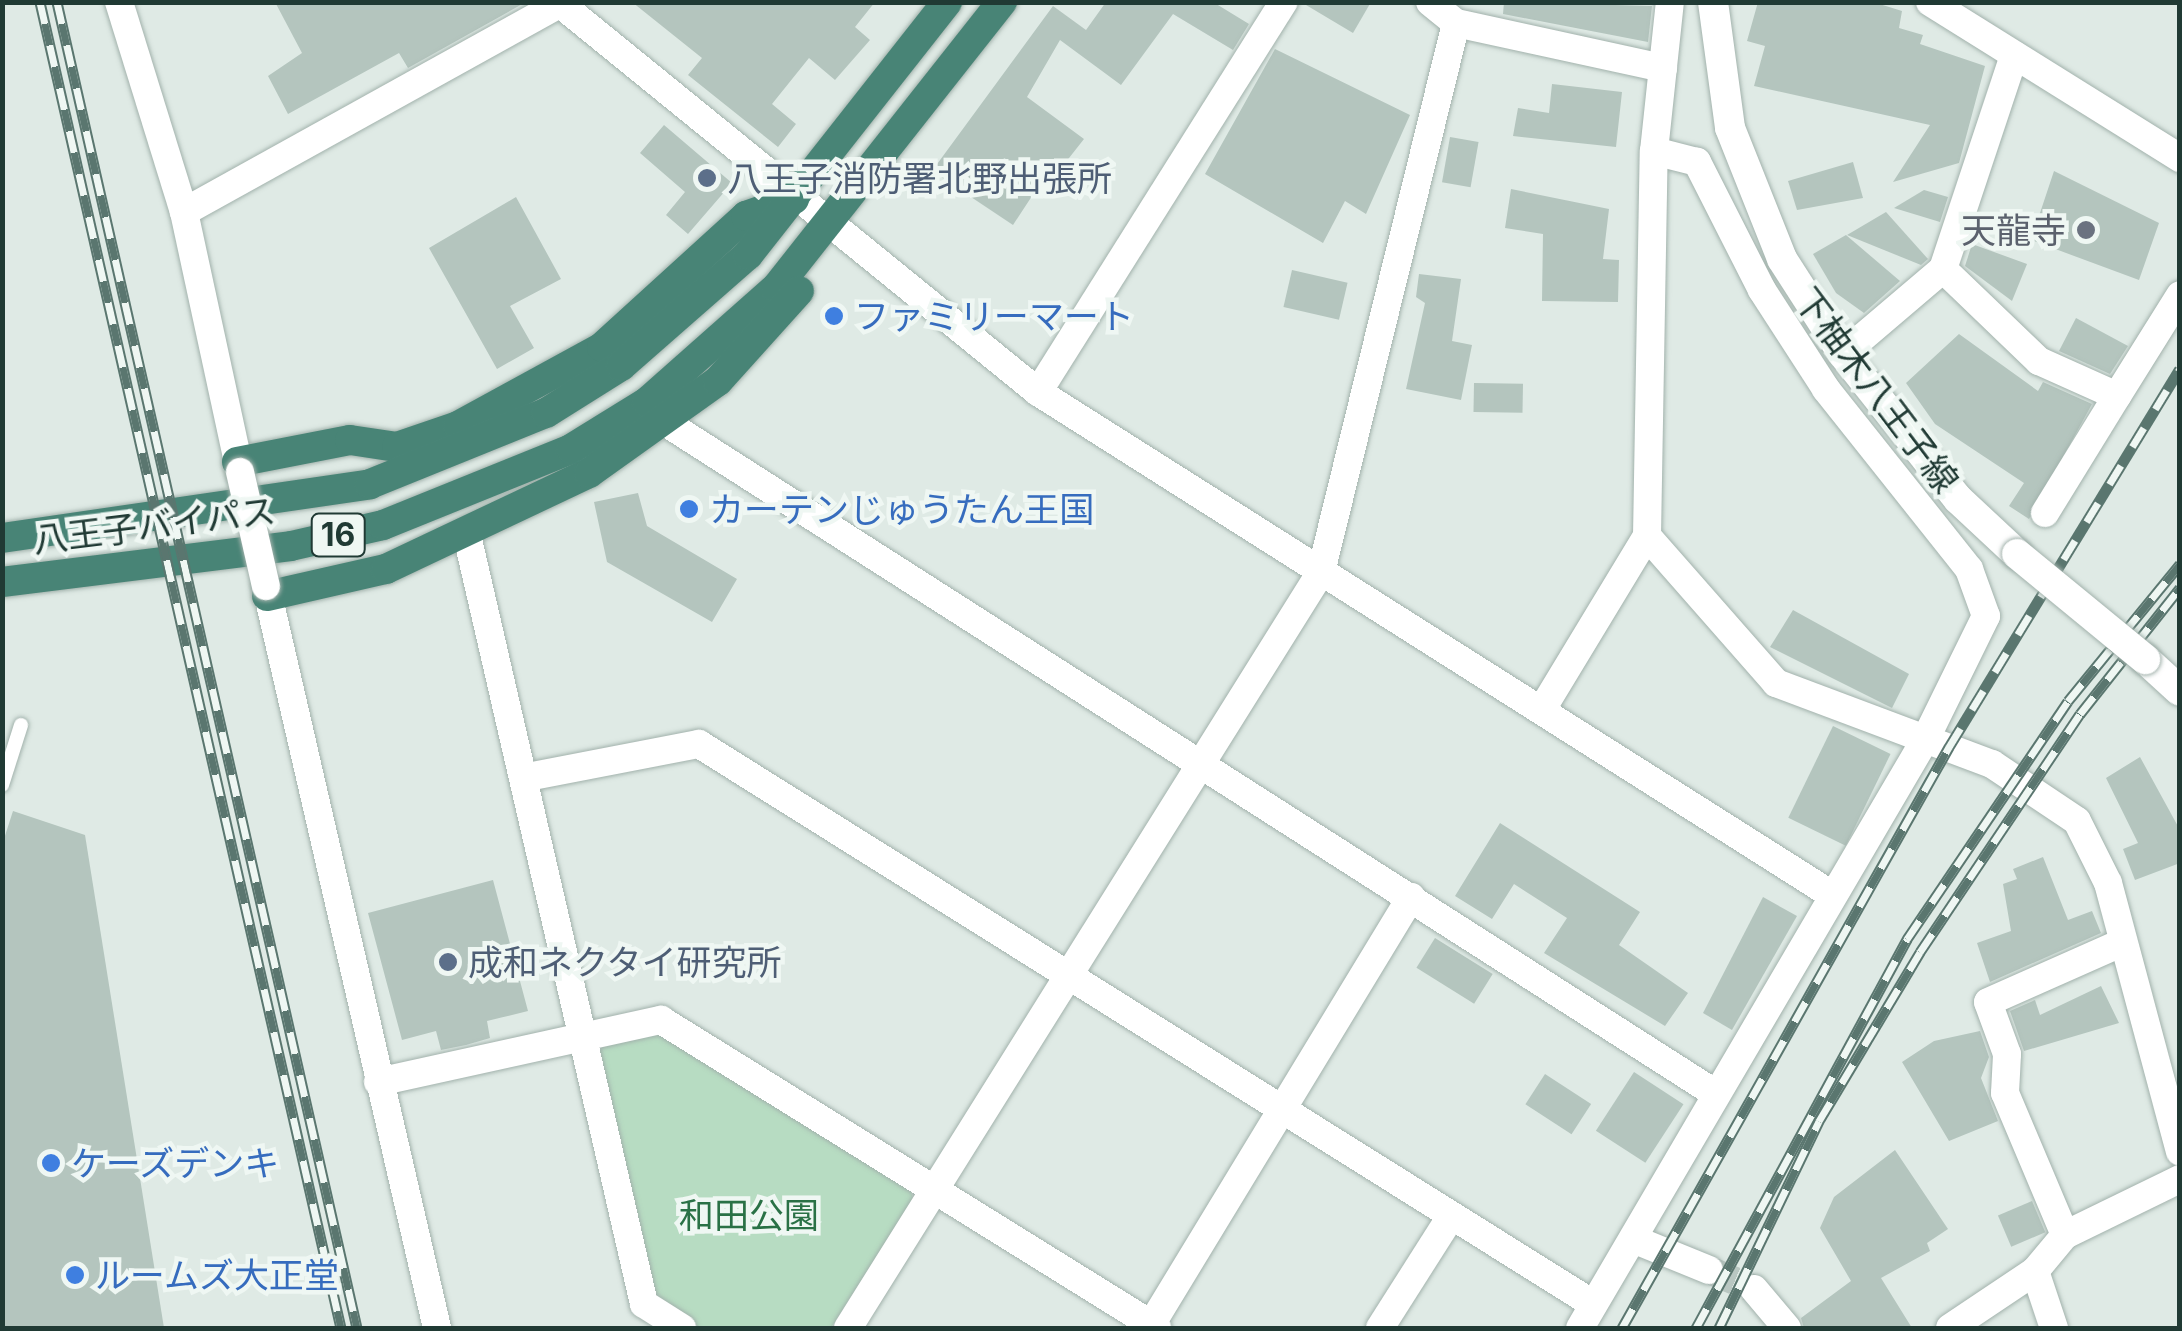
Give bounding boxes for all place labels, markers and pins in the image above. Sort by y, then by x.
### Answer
place label: 八王子消防署北野出張所 [727,157,1112,199]
marker: 八王子消防署北野出張所 [696,167,718,189]
place label: 天龍寺 [1961,209,2066,251]
marker: 天龍寺 [2075,219,2097,241]
place label: ファミリーマート [854,295,1134,337]
marker: ファミリーマート [823,305,845,327]
place label: カーテンじゅうたん王国 [709,488,1094,530]
marker: カーテンじゅうたん王国 [678,498,700,520]
place label: 成和ネクタイ研究所 [468,941,783,983]
marker: 成和ネクタイ研究所 [437,951,459,973]
place label: ケーズデンキ [71,1142,281,1184]
marker: ケーズデンキ [40,1152,62,1174]
place label: ルームズ大正堂 [95,1254,340,1296]
marker: ルームズ大正堂 [64,1264,86,1286]

